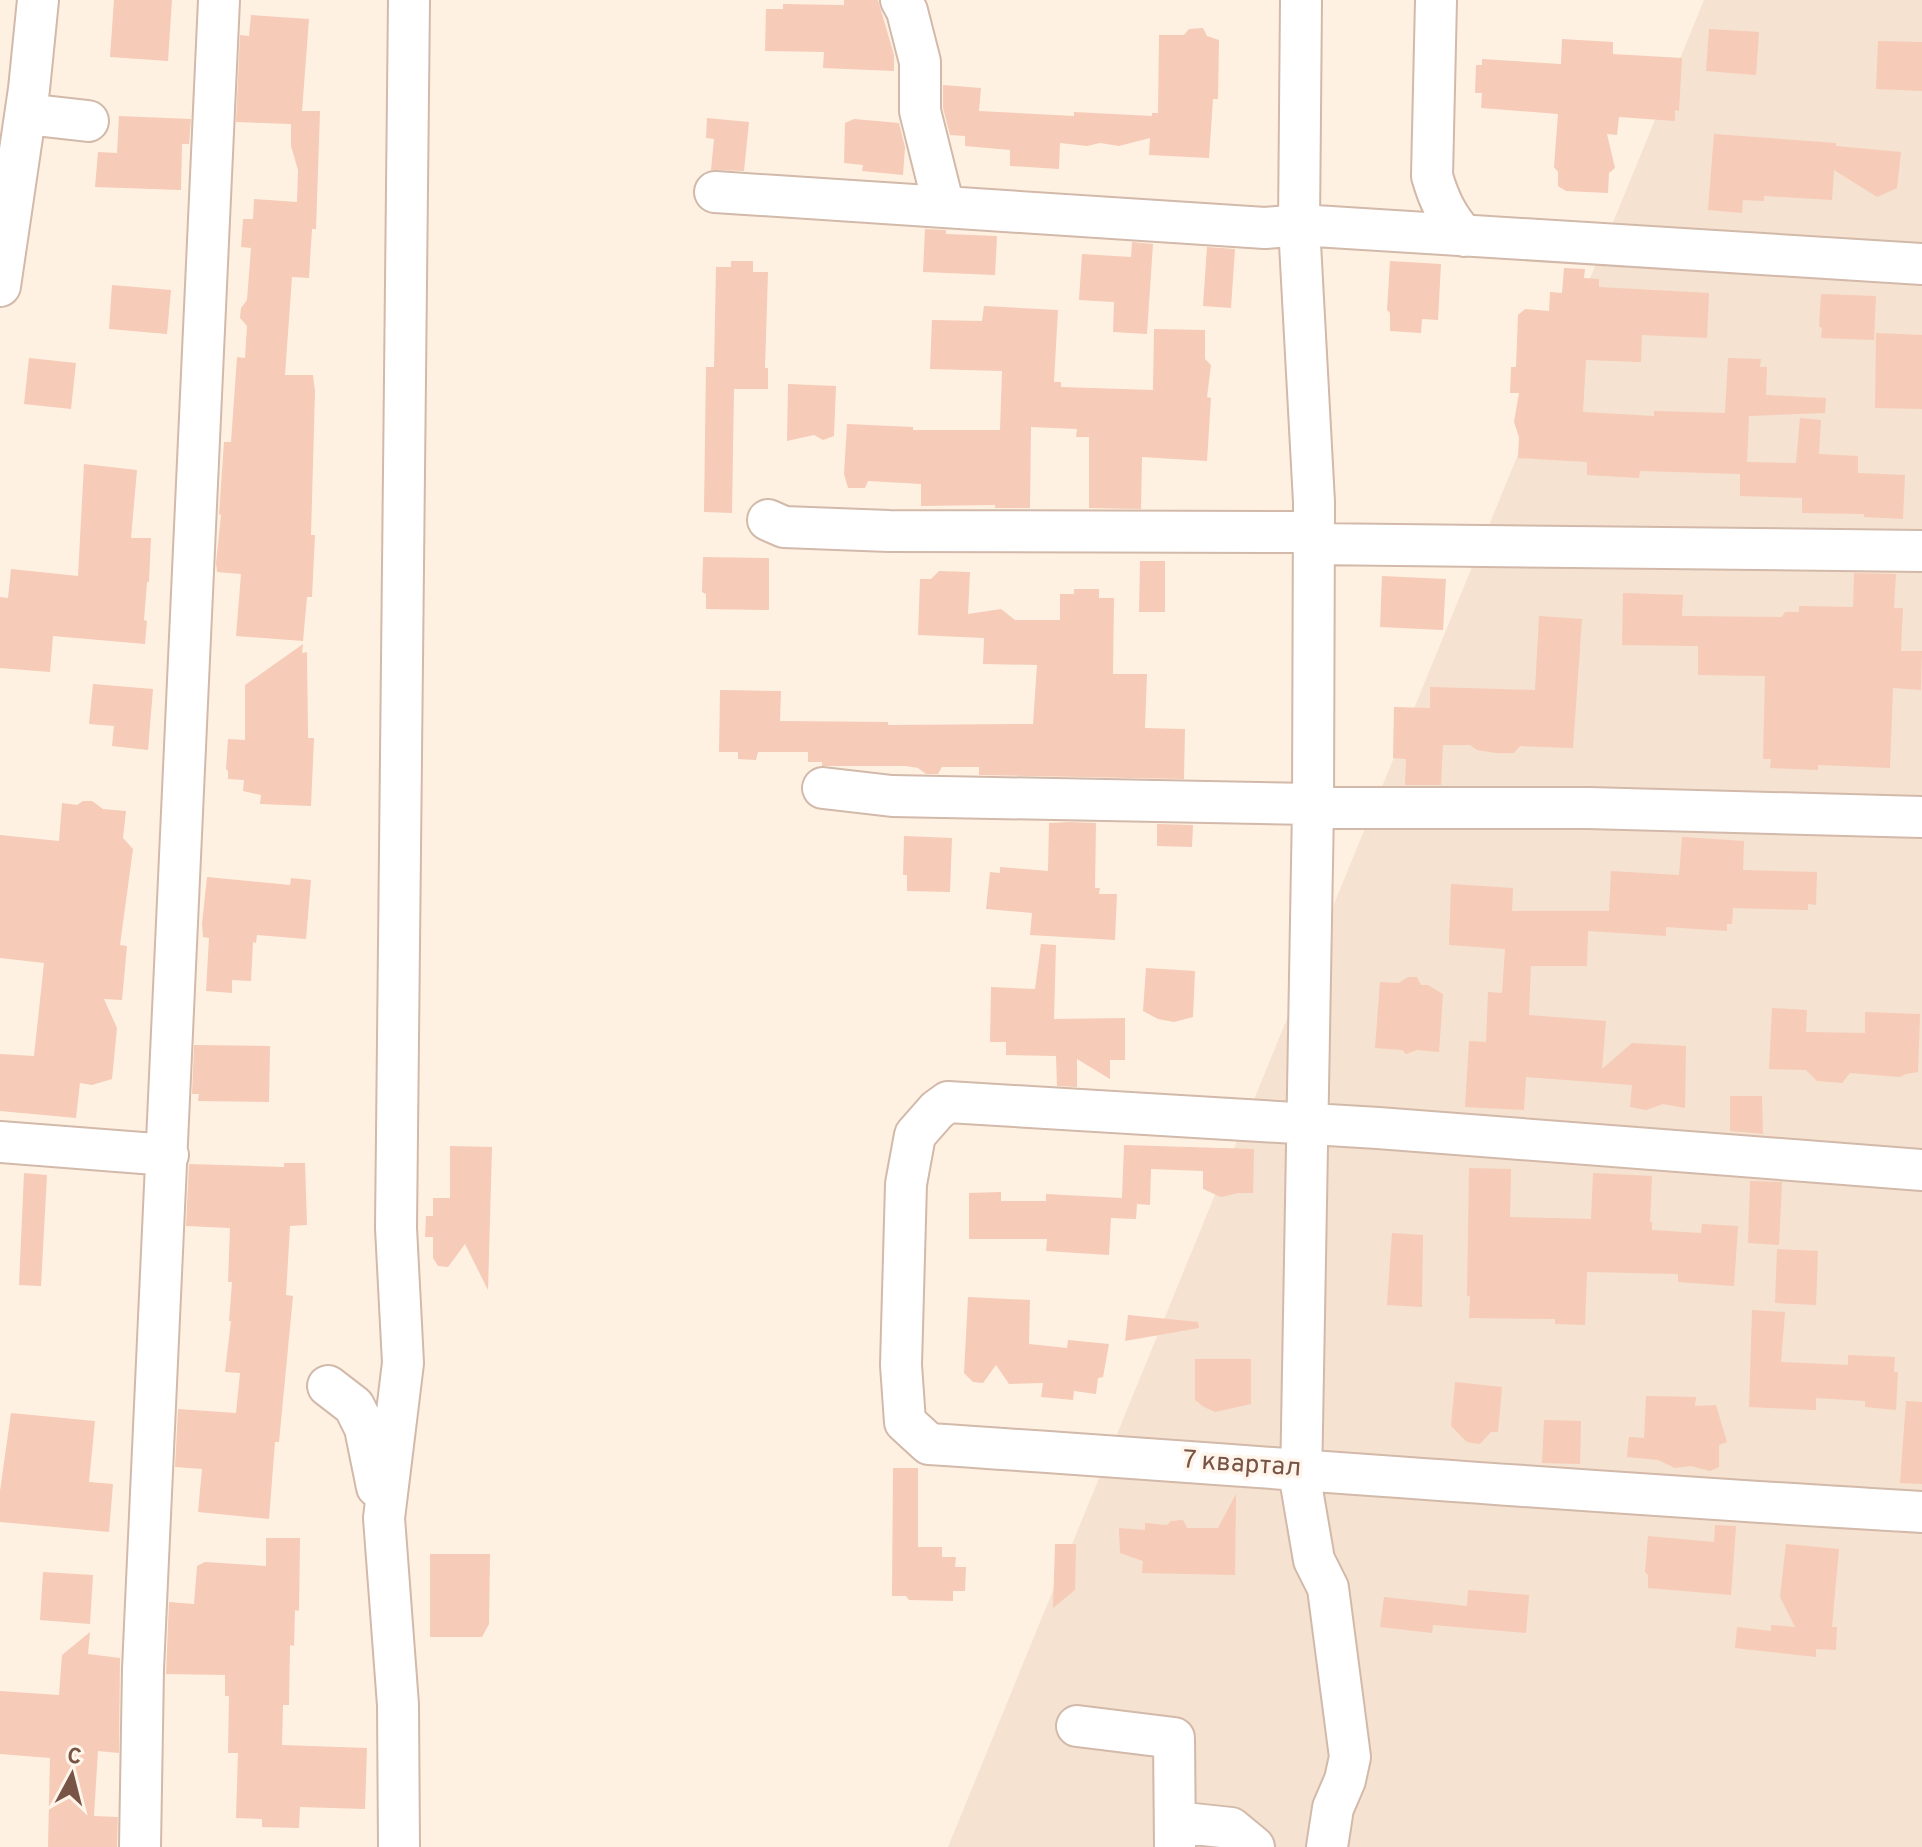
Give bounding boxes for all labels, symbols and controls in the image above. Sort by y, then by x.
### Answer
street label: 7 квартал [1182,1444,1302,1486]
north arrow [32,1735,112,1815]
text: С [66,1743,83,1772]

